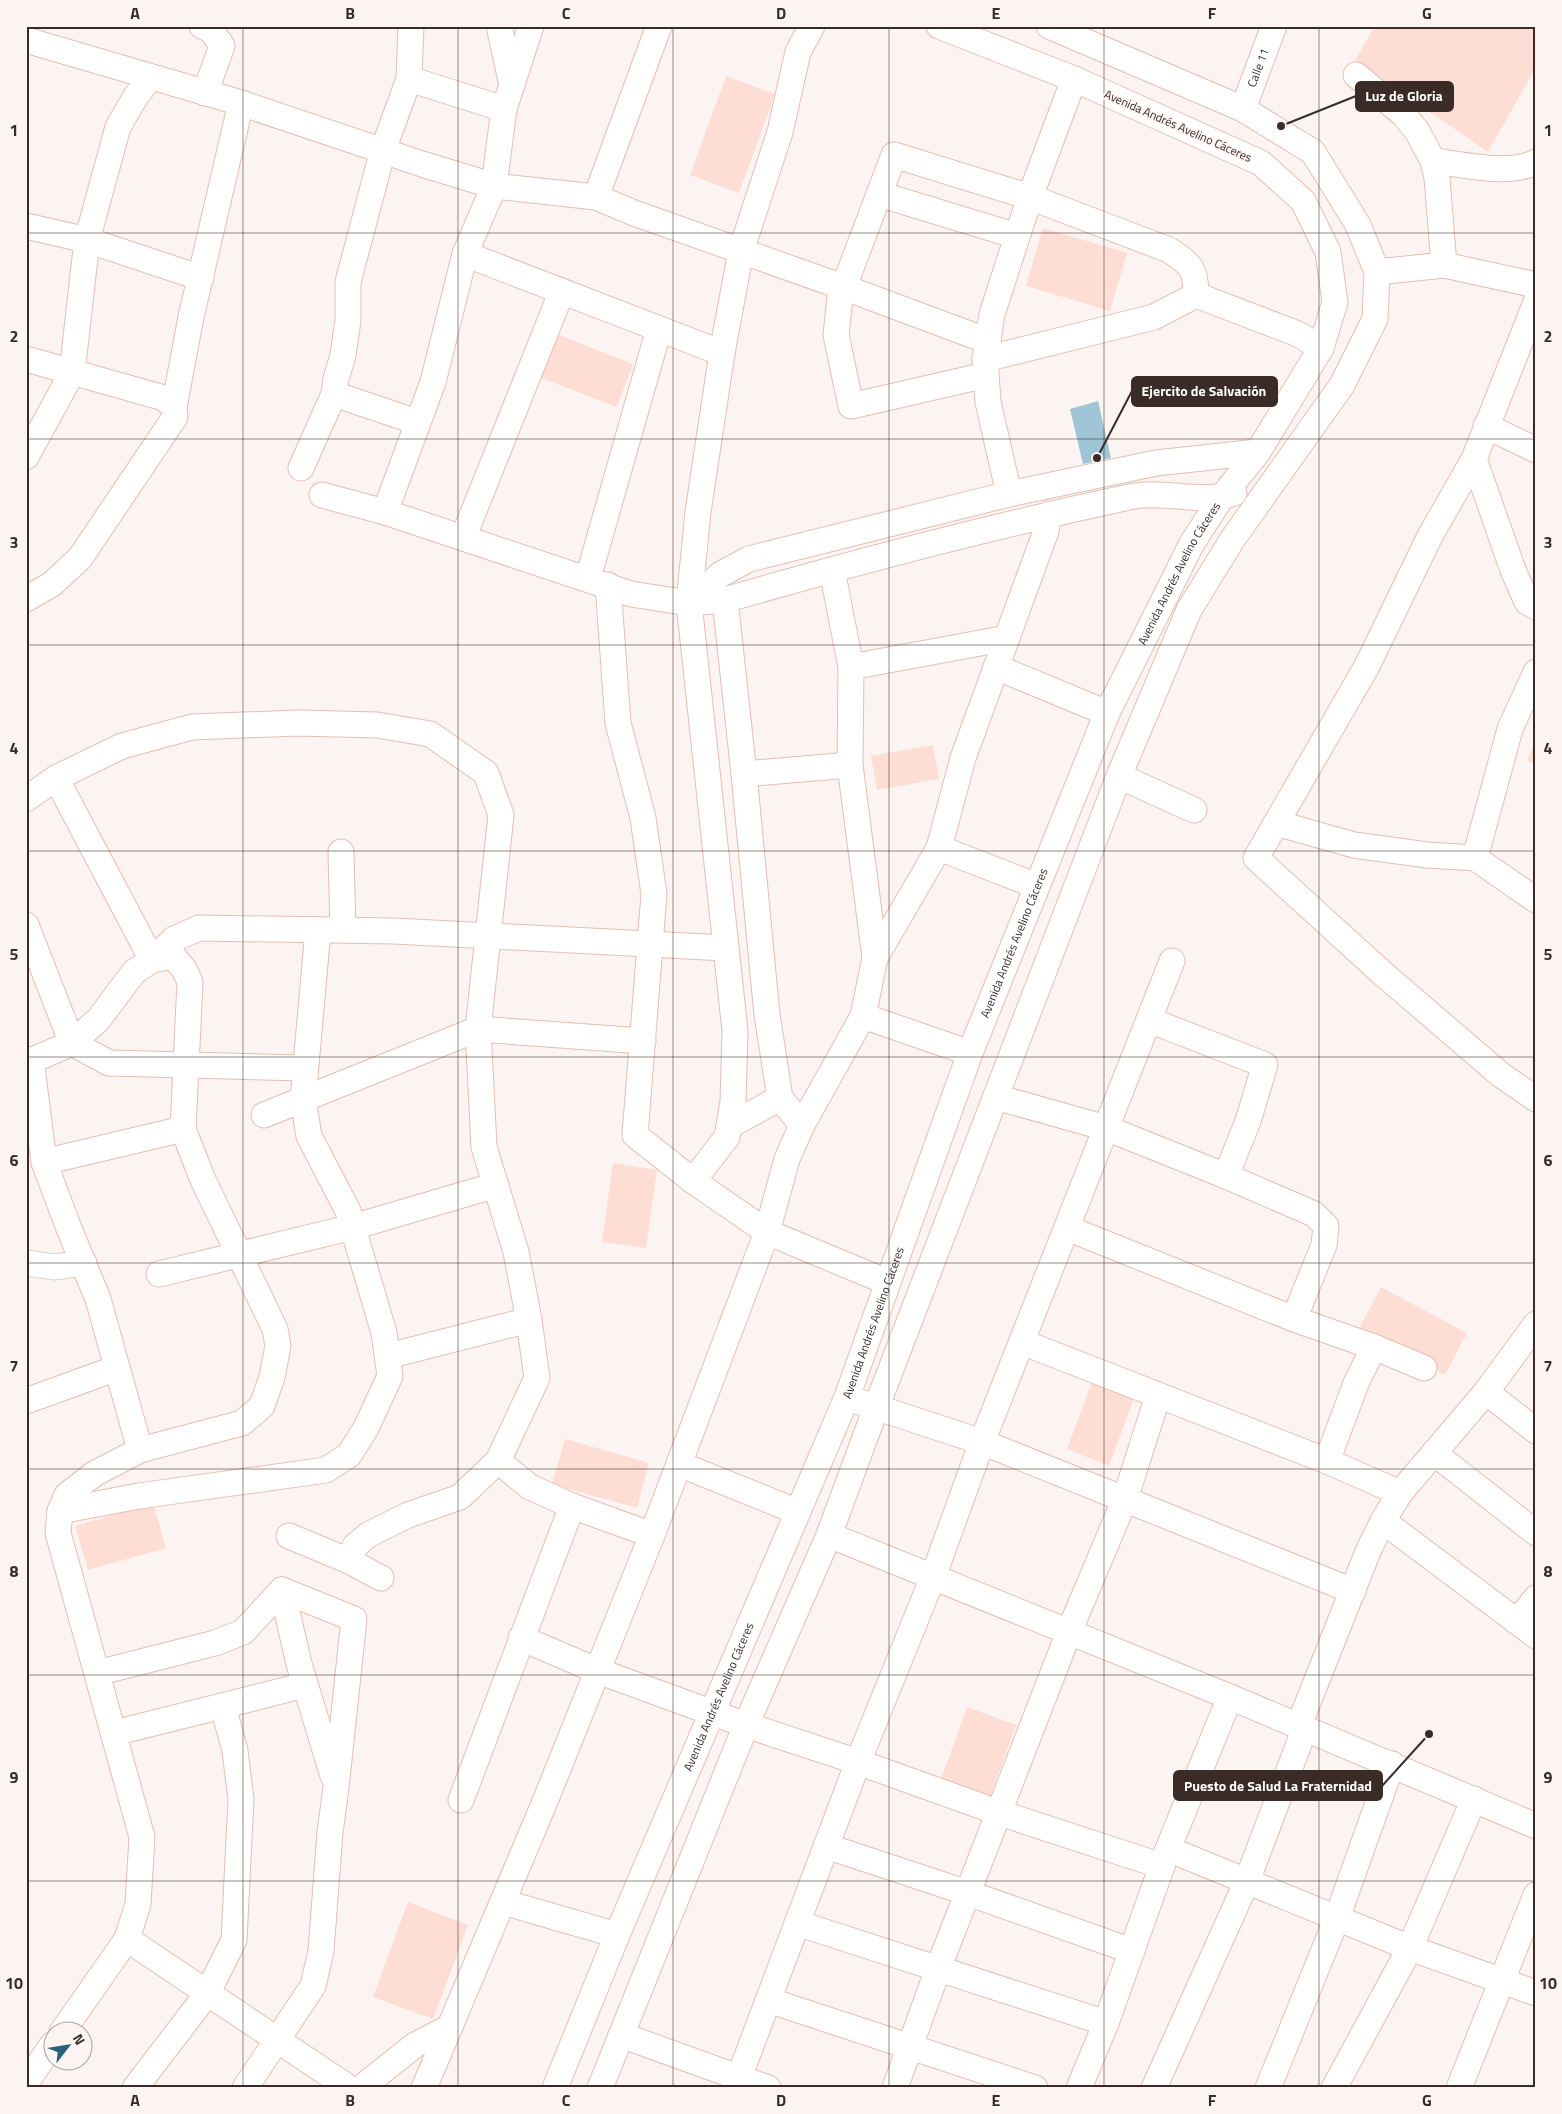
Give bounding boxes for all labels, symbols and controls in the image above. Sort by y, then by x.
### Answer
text: A [130,1,140,25]
text: B [345,1,355,25]
text: C [562,1,571,25]
text: D [776,1,786,25]
text: E [992,1,1001,25]
text: F [1208,1,1217,25]
text: G [1422,1,1432,25]
street label: Calle 11 [1242,45,1274,90]
callout: Luz de Gloria [1356,82,1453,111]
street label: Avenida Andrés Avelino Cáceres [1101,84,1255,167]
text: Luz de Gloria [1365,85,1443,106]
text: 1 [10,118,18,142]
text: 1 [1544,118,1552,142]
text: 2 [10,324,18,348]
text: 2 [1544,324,1552,348]
callout: Ejercito de Salvación [1132,377,1277,406]
text: Ejercito de Salvación [1142,380,1266,401]
street label: Avenida Andrés Avelino Cáceres [1132,498,1225,648]
text: 3 [10,530,18,554]
text: 3 [1544,530,1552,554]
text: 4 [10,736,19,760]
text: 4 [1544,736,1553,760]
street label: Avenida Andrés Avelino Cáceres [975,865,1053,1021]
text: 5 [10,942,19,966]
text: 5 [1544,942,1553,966]
text: 6 [10,1148,19,1172]
text: 6 [1544,1148,1553,1172]
street label: Avenida Andrés Avelino Cáceres [837,1244,909,1401]
text: 7 [10,1354,18,1378]
text: 7 [1544,1354,1552,1378]
text: 8 [10,1559,19,1583]
text: 8 [1544,1559,1553,1583]
street label: Avenida Andrés Avelino Cáceres [678,1619,759,1774]
text: 9 [10,1765,19,1789]
text: 9 [1544,1765,1553,1789]
callout: Puesto de Salud La Fraternidad [1174,1771,1382,1800]
text: Puesto de Salud La Fraternidad [1184,1775,1372,1796]
text: 10 [5,1971,23,1995]
text: 10 [1539,1971,1557,1995]
north arrow [42,2022,92,2072]
text: N [68,2029,91,2049]
text: A [130,2088,140,2112]
text: B [345,2088,355,2112]
text: C [562,2088,571,2112]
text: D [776,2088,786,2112]
text: E [992,2088,1001,2112]
text: F [1208,2088,1217,2112]
text: G [1422,2088,1432,2112]

